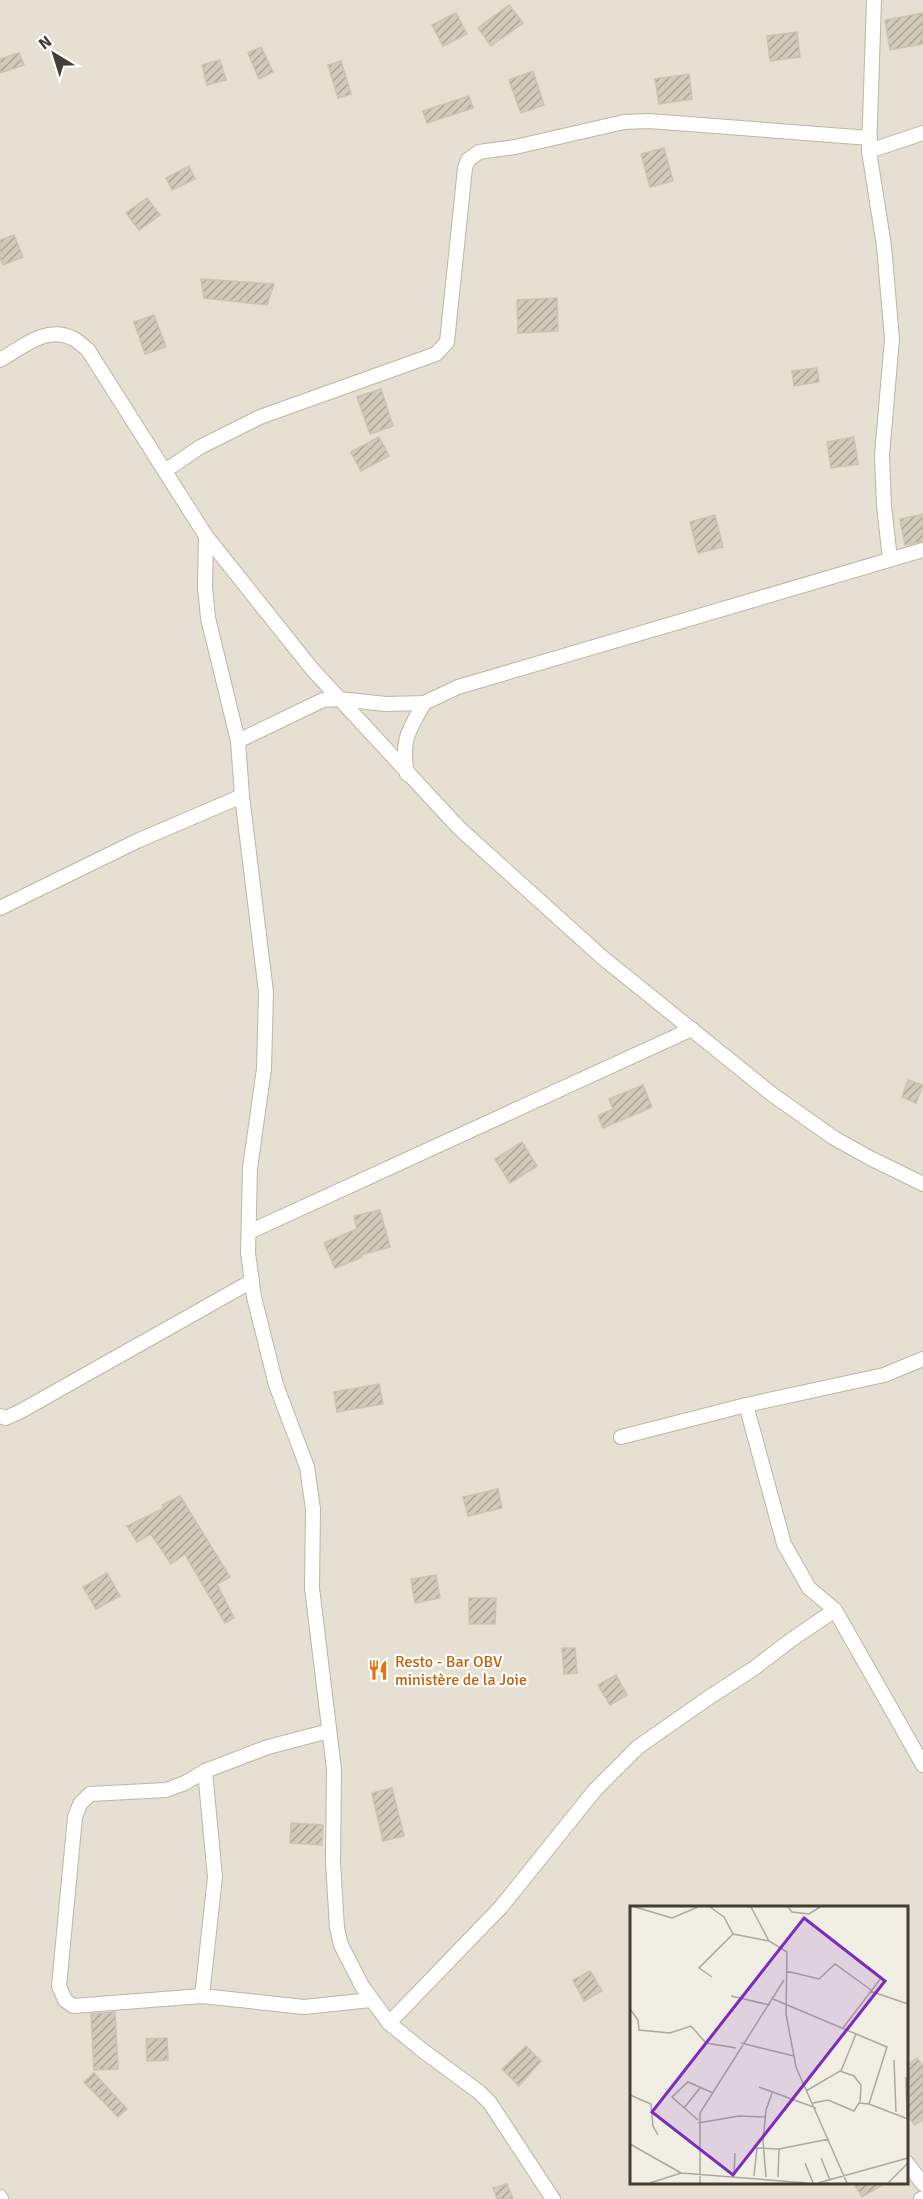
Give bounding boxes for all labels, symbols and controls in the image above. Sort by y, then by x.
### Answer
north arrow [24,24,84,84]
text: N [35,32,56,54]
place label: Resto - Bar OBV ministère de la Joie [395,1652,527,1690]
restaurant icon: Resto - Bar OBV ministère de la Joie [366,1658,390,1682]
inset map [630,1906,908,2184]

